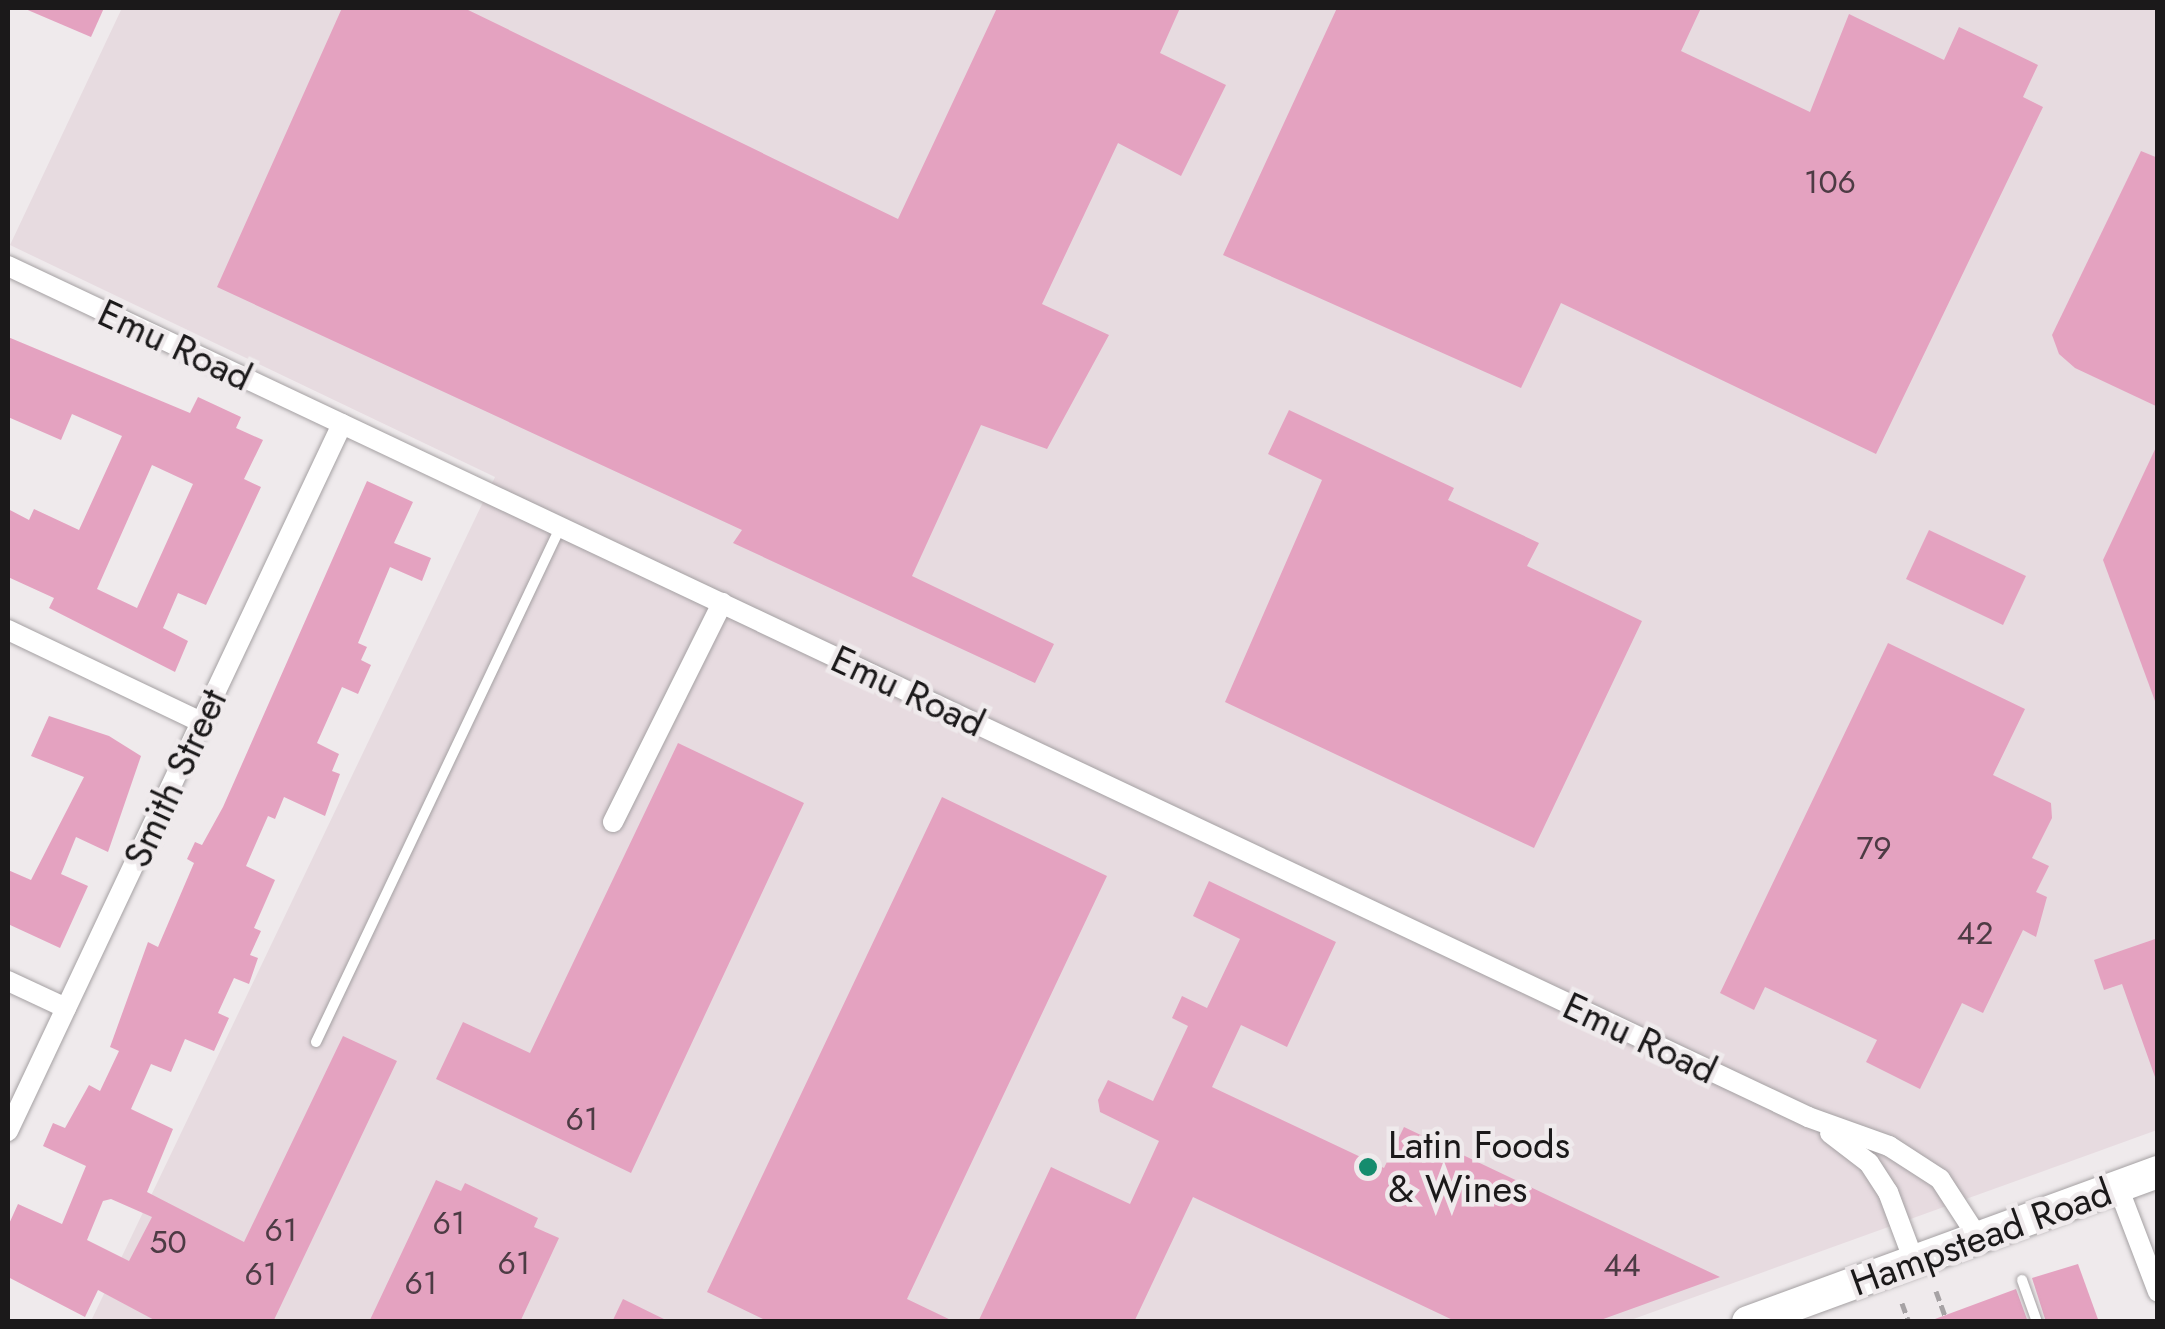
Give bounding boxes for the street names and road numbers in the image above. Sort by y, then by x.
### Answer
street label: Emu Road [91,290,259,400]
street label: Emu Road [824,636,992,746]
street label: Smith Street [114,682,236,874]
street label: Emu Road [1556,983,1724,1093]
street label: Hampstead Road [1844,1169,2118,1305]

